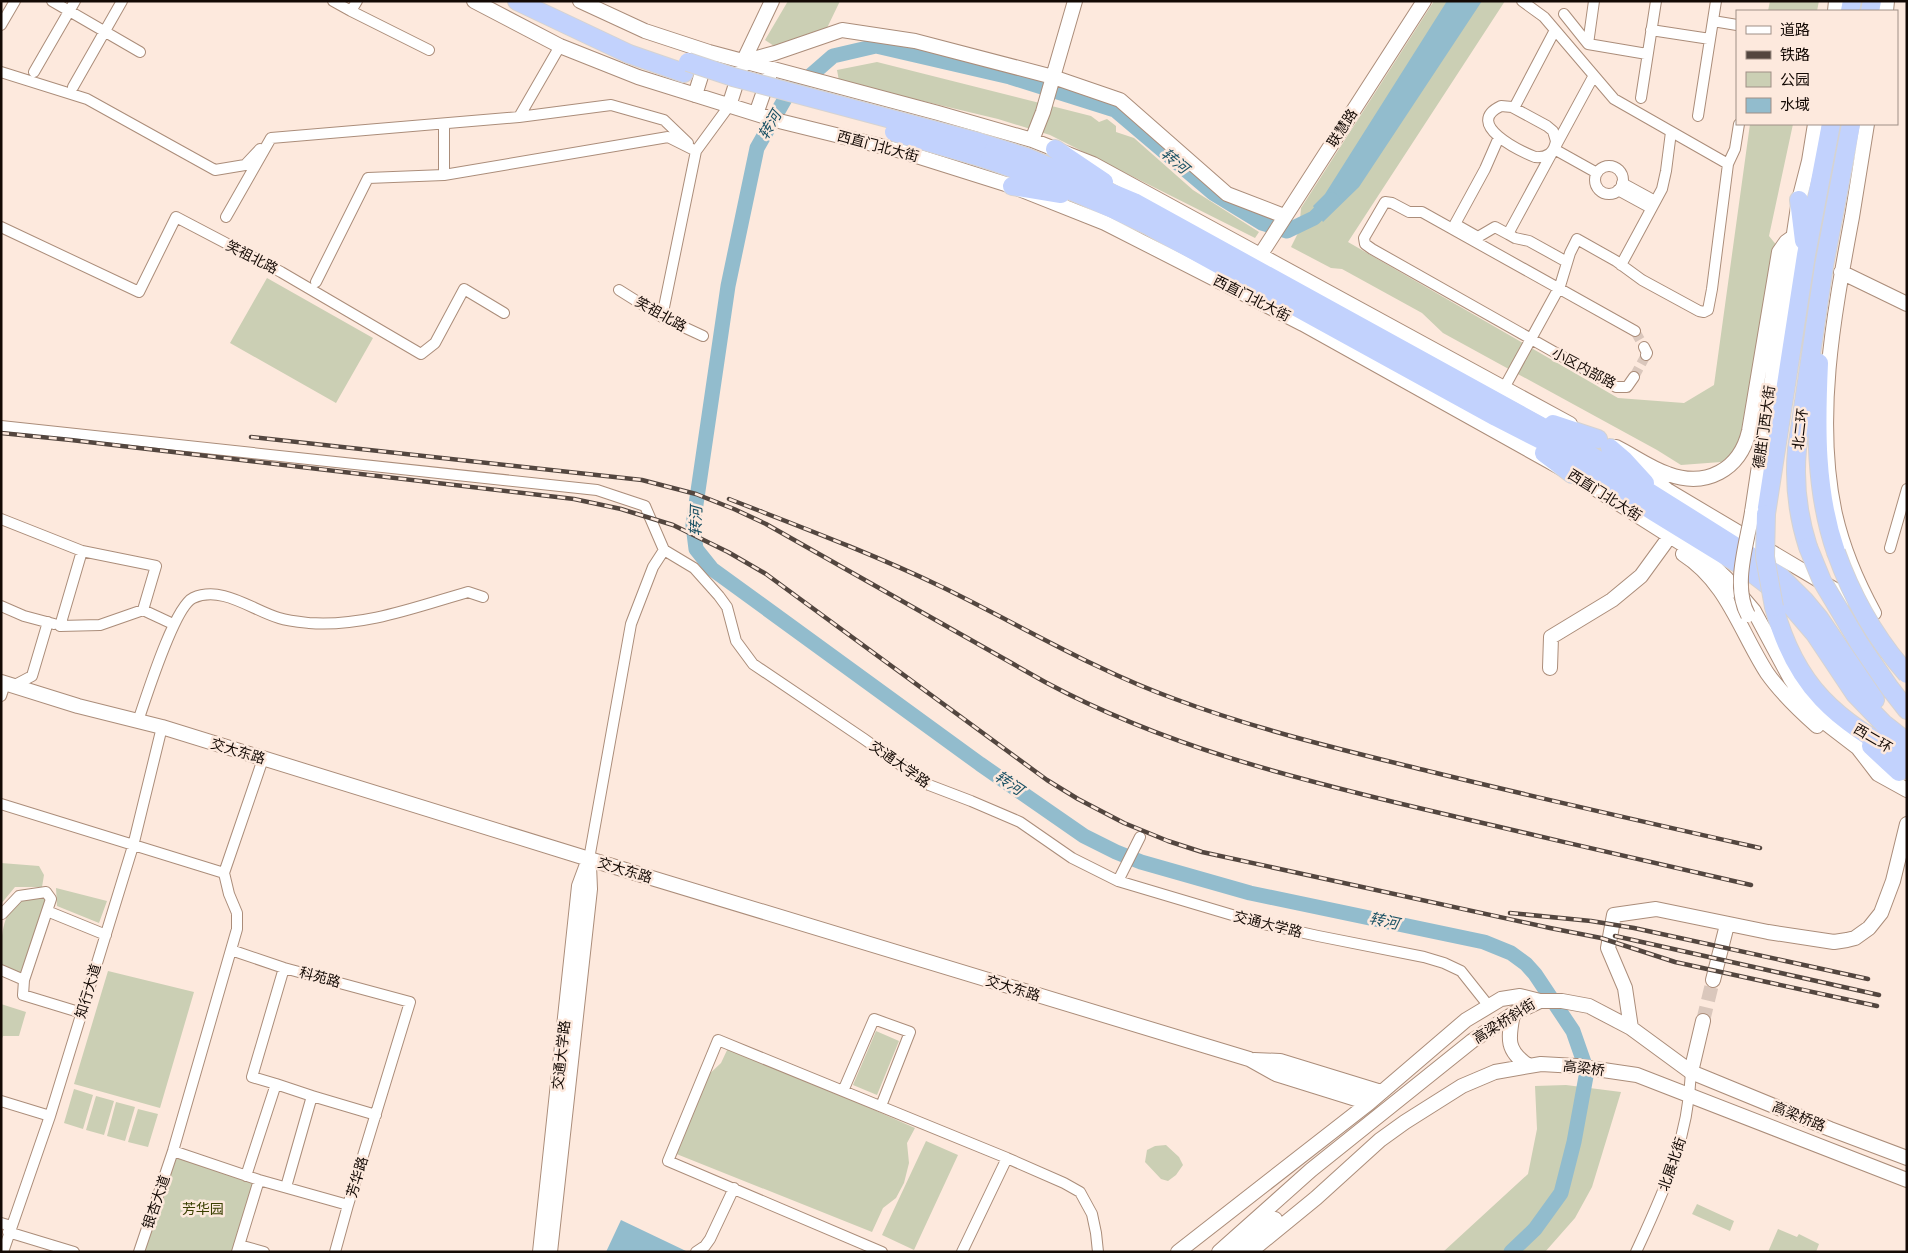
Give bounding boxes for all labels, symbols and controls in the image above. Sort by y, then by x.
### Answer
legend [1736,10,1898,125]
text: 道路 [1780,21,1810,39]
text: 铁路 [1780,46,1810,64]
text: 公园 [1780,71,1810,89]
text: 水域 [1780,96,1810,114]
water label: 转河 [755,105,787,142]
street label: 联慧路 [1324,106,1361,151]
street label: 西直门北大街 [835,127,921,166]
water label: 转河 [1158,144,1195,179]
street label: 笑祖北路 [223,237,281,278]
street label: 西直门北大街 [1210,272,1293,325]
street label: 笑祖北路 [632,293,689,335]
street label: 小区内部路 [1549,345,1619,392]
street label: 德胜门西大街 [1750,384,1779,470]
street label: 北二环 [1790,407,1811,451]
street label: 西直门北大街 [1565,466,1645,525]
water label: 转河 [686,503,706,536]
street label: 西二环 [1850,720,1895,757]
street label: 交大东路 [209,735,267,768]
street label: 交通大学路 [866,737,933,791]
water label: 转河 [992,767,1029,801]
street label: 交大东路 [596,854,654,887]
street label: 交通大学路 [1232,908,1304,941]
water label: 转河 [1367,909,1403,934]
street label: 知行大道 [72,962,105,1020]
street label: 科苑路 [297,964,342,991]
street label: 交大东路 [984,972,1042,1005]
street label: 高梁桥斜街 [1470,996,1538,1047]
street label: 交通大学路 [549,1019,574,1091]
street label: 高梁桥 [1562,1058,1606,1079]
street label: 高梁桥路 [1770,1098,1828,1135]
street label: 北展北街 [1655,1135,1690,1193]
street label: 芳华路 [343,1155,372,1200]
street label: 银杏大道 [139,1173,174,1231]
park label: 芳华园 [182,1201,224,1218]

